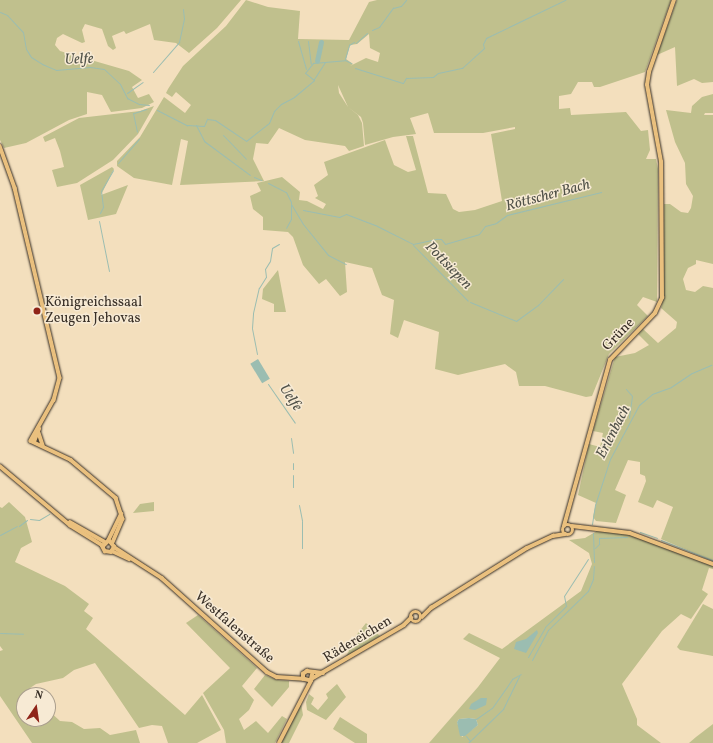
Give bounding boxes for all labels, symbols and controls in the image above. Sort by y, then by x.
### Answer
water label: Uelfe [64,51,94,69]
water label: Röttscher Bach [504,176,592,216]
water label: Pottsiepen [421,238,475,294]
place label: Königreichssaal Zeugen Jehovas [45,295,142,328]
marker: Königreichssaal Zeugen Jehovas [32,306,42,316]
street label: Grüne [599,315,639,355]
water label: Uelfe [275,381,305,415]
water label: Erlenbach [593,402,635,462]
street label: Westfalenstraße [191,589,277,667]
street label: Rädereichen [321,613,395,667]
north arrow [16,687,56,727]
text: N [33,688,44,704]

